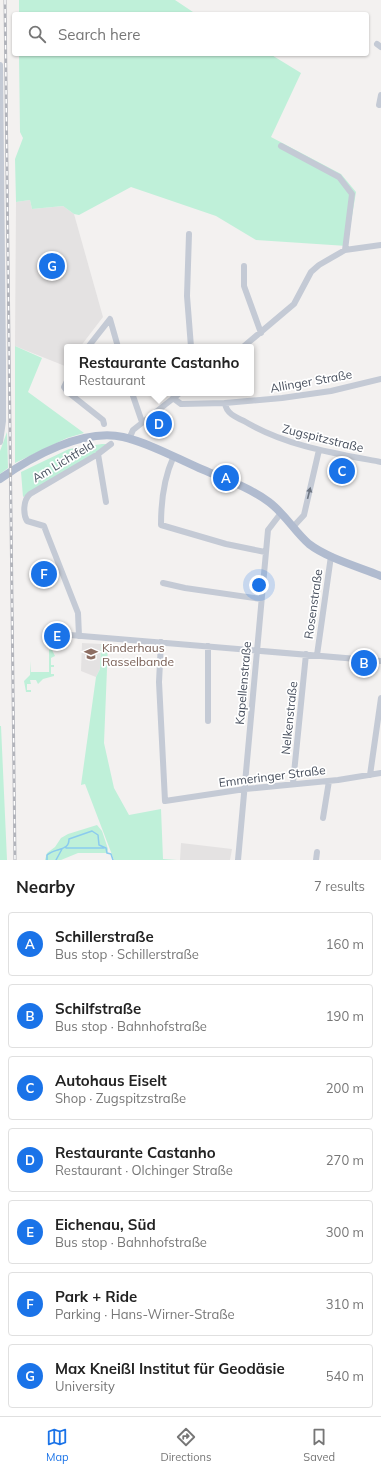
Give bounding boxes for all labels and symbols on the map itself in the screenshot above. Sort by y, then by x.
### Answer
pin: G [39,251,65,281]
street label: Allinger Straße [269,366,353,396]
pin: D [146,409,172,439]
street label: Zugspitzstraße [281,421,365,455]
street label: Am Lichtfeld [29,437,97,485]
pin: C [329,456,355,486]
pin: A [213,463,239,493]
one-way arrow [306,486,312,498]
pin: F [31,559,57,589]
street label: Rosenstraße [301,568,325,640]
your location [249,575,269,595]
pin: E [44,621,70,651]
place label: Kinderhaus Rasselbande [102,640,174,669]
street label: Kapellenstraße [232,641,254,725]
school or university icon: Kinderhaus Rasselbande [83,646,99,662]
pin: B [351,648,377,678]
street label: Nelkenstraße [278,681,300,755]
street label: Emmeringer Straße [218,762,326,790]

